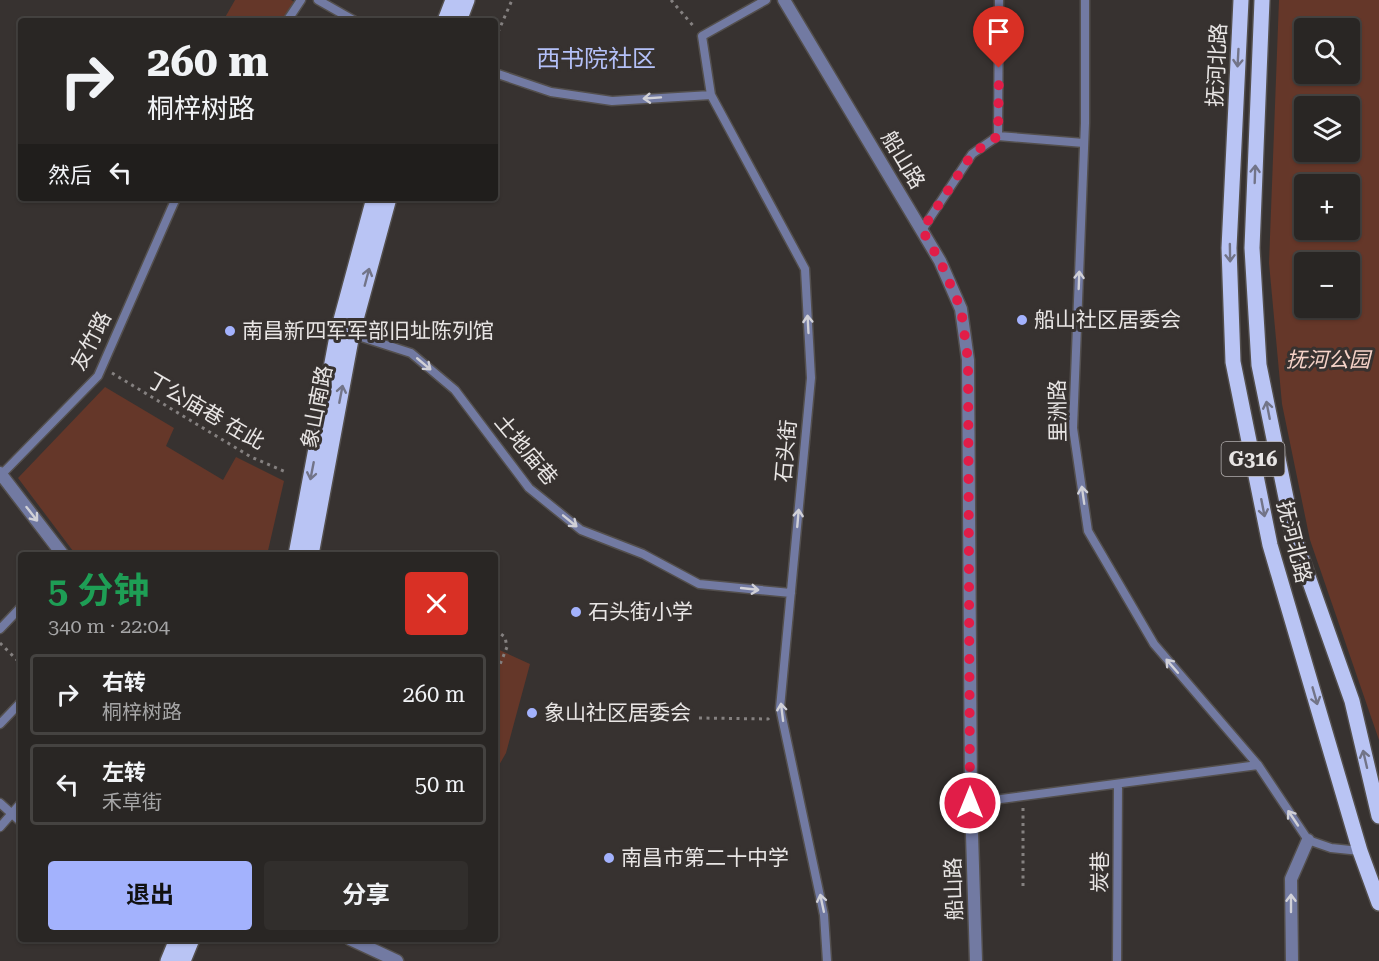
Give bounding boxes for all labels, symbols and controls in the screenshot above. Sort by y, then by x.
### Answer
pin [973,6,1024,68]
icon: arrive [982,15,1015,48]
map controls [1294,18,1360,318]
button: search [1294,18,1360,84]
street label: 抚河北路 [1203,22,1231,108]
text: 260 m [147,37,269,86]
icon: right [48,42,126,120]
district label: 西书院社区 [536,45,656,73]
one-way arrow [1233,48,1244,68]
text: 桐梓树路 [147,93,255,125]
one-way arrow [643,93,663,104]
button: layers [1294,96,1360,162]
street label: 船山路 [876,127,930,193]
icon: left [104,156,137,189]
text: 然后 [48,163,92,188]
one-way arrow [1249,164,1261,184]
button: + [1294,174,1360,240]
one-way arrow [1224,243,1236,263]
button: − [1294,252,1360,318]
one-way arrow [362,268,373,287]
one-way arrow [1073,271,1084,291]
street label: 友竹路 [66,307,116,375]
place label: 船山社区居委会 [1034,308,1181,332]
marker: 船山社区居委会 [1015,313,1029,327]
one-way arrow [802,314,813,334]
place label: 南昌新四军军部旧址陈列馆 [242,319,494,343]
marker: 南昌新四军军部旧址陈列馆 [223,324,237,338]
park label: 抚河公园 [1286,348,1373,372]
one-way arrow [416,358,432,371]
street label: 象山南路 [297,363,337,451]
street label: 丁公庙巷 在此 [143,368,269,454]
street label: 里洲路 [1045,379,1071,443]
one-way arrow [336,385,347,405]
one-way arrow [1262,400,1273,420]
street label: 土地庙巷 [490,410,562,490]
street label: 石头街 [771,419,801,483]
road number: G316 [1222,442,1284,476]
one-way arrow [306,460,317,480]
one-way arrow [1077,486,1088,506]
one-way arrow [1258,498,1269,517]
street label: 抚河北路 [1272,498,1316,586]
one-way arrow [25,506,38,522]
one-way arrow [793,509,804,528]
one-way arrow [562,515,578,528]
text: 5 分钟 [48,570,149,612]
button: close [405,572,468,635]
one-way arrow [740,584,760,595]
place label: 石头街小学 [588,600,693,624]
marker: 石头街小学 [569,605,583,619]
text: 340 m · 22:04 [48,614,170,638]
one-way arrow [1165,659,1179,674]
text: 右转 [102,670,146,695]
icon: right [51,678,84,711]
text: 260 m [402,682,465,707]
one-way arrow [1310,686,1321,705]
text: 桐梓树路 [102,700,182,724]
place label: 象山社区居委会 [544,701,691,725]
one-way arrow [776,703,787,722]
marker: 象山社区居委会 [525,706,539,720]
one-way arrow [1359,749,1371,768]
text: 左转 [102,760,146,785]
icon: left [51,768,84,801]
position arrow [938,771,1002,835]
text: 50 m [415,772,465,797]
text: 禾草街 [102,790,162,814]
one-way arrow [1287,810,1299,827]
place label: 南昌市第二十中学 [621,846,789,870]
marker: 南昌市第二十中学 [602,851,616,865]
street label: 炭巷 [1088,851,1112,893]
street label: 船山路 [941,857,967,921]
button: 退出 [48,861,252,930]
button: 分享 [264,861,468,930]
one-way arrow [1285,893,1297,913]
one-way arrow [815,894,827,913]

